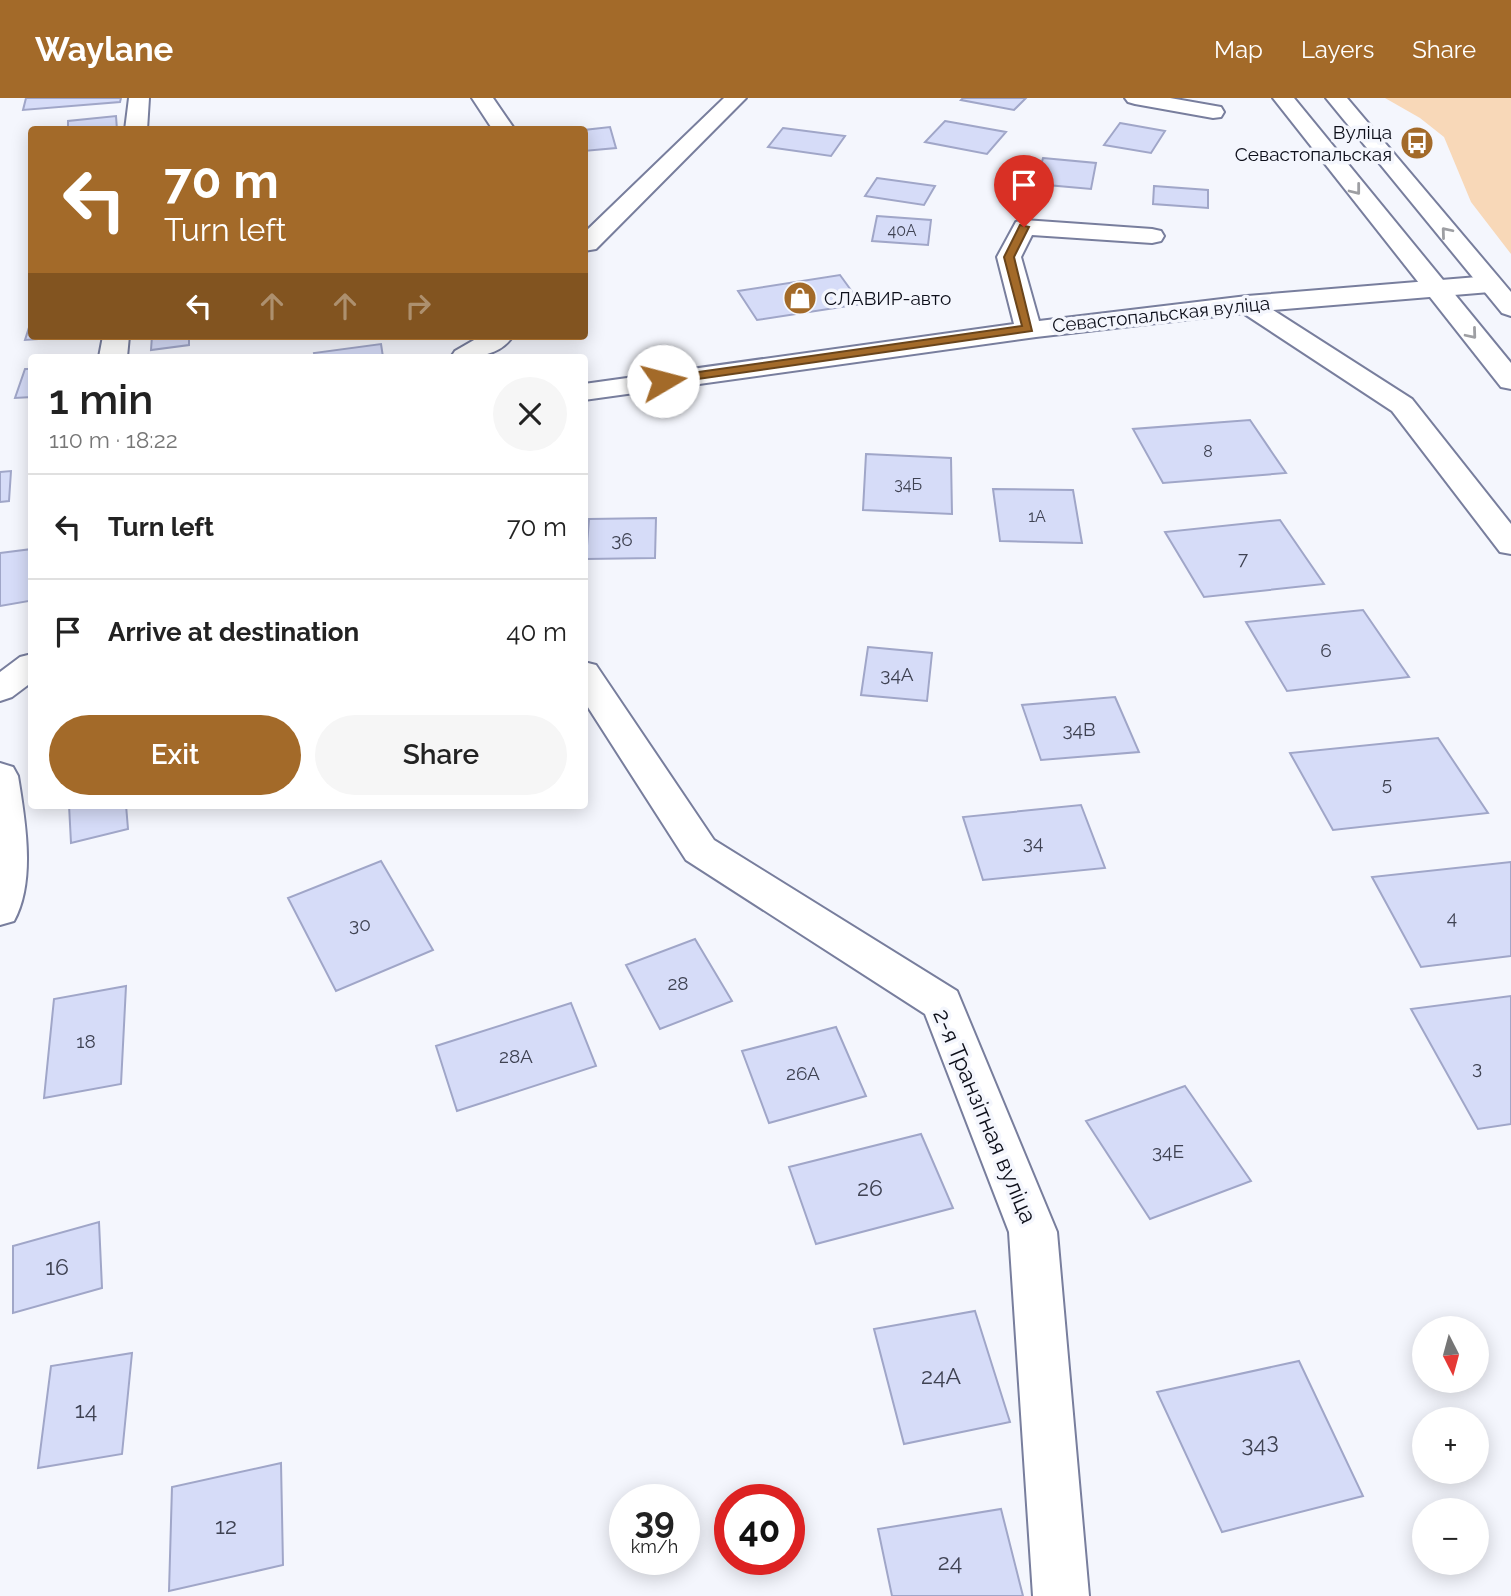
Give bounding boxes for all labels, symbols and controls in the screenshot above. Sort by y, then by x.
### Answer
text: Waylane [35,30,173,69]
text: Map [1214,35,1263,64]
text: Layers [1301,35,1374,64]
text: Share [1412,35,1476,64]
place label: Вуліца Севастопальская [1235,121,1392,165]
bus stop icon: Вуліца Севастопальская [1398,124,1436,162]
text: 70 m [164,152,279,209]
icon: left [49,154,140,245]
pin [994,155,1054,227]
icon: arrive [1005,166,1043,204]
one-way arrow [1348,182,1361,194]
text: Turn left [164,211,286,248]
house number: 40А [887,221,917,240]
one-way arrow [1442,227,1455,239]
shop icon: СЛАВИР-авто [781,279,819,317]
icon: left [180,287,218,325]
icon: ahead [253,287,291,325]
icon: ahead [326,287,364,325]
icon: right [399,287,437,325]
place label: СЛАВИР-авто [824,287,951,309]
street label: Севастопальская вуліца [1051,292,1271,336]
one-way arrow [1464,327,1477,339]
position arrow [626,344,700,418]
text: 1 min [49,375,153,424]
button: close [493,377,567,451]
text: 110 m · 18:22 [49,426,178,453]
house number: 8 [1203,442,1213,461]
house number: 34Б [894,475,922,494]
house number: 1А [1028,507,1046,526]
icon: left [49,508,87,546]
text: Turn left [108,512,214,542]
text: 70 m [507,512,567,542]
house number: 36 [611,528,633,550]
house number: 7 [1238,547,1248,569]
icon: arrive [49,613,87,651]
text: Arrive at destination [108,617,359,647]
text: 40 m [506,617,567,647]
house number: 6 [1320,639,1332,661]
house number: 34А [880,663,914,685]
button: Exit [49,715,301,795]
button: Share [315,715,567,795]
house number: 34В [1062,718,1096,740]
house number: 5 [1382,772,1392,794]
house number: 34 [1023,831,1043,853]
house number: 4 [1447,906,1457,928]
house number: 30 [349,913,371,935]
house number: 28 [667,972,689,994]
street label: 2-я Транзітная вуліца [928,1005,1043,1227]
house number: 18 [76,1030,96,1052]
house number: 28А [499,1045,533,1067]
house number: 3 [1472,1056,1482,1078]
house number: 26А [786,1062,820,1084]
house number: 34Е [1152,1140,1184,1162]
house number: 26 [857,1174,883,1201]
house number: 16 [45,1253,69,1280]
north arrow [1412,1316,1489,1393]
map controls [1412,1316,1489,1575]
house number: 24А [921,1362,961,1389]
house number: 14 [75,1396,97,1423]
button: + [1412,1407,1489,1484]
house number: 34З [1241,1430,1279,1457]
speed limit sign: 40 [714,1484,805,1575]
button: − [1412,1498,1489,1575]
text: 39 [634,1500,675,1541]
house number: 12 [215,1512,237,1539]
text: km/h [631,1536,678,1557]
house number: 24 [938,1548,962,1575]

